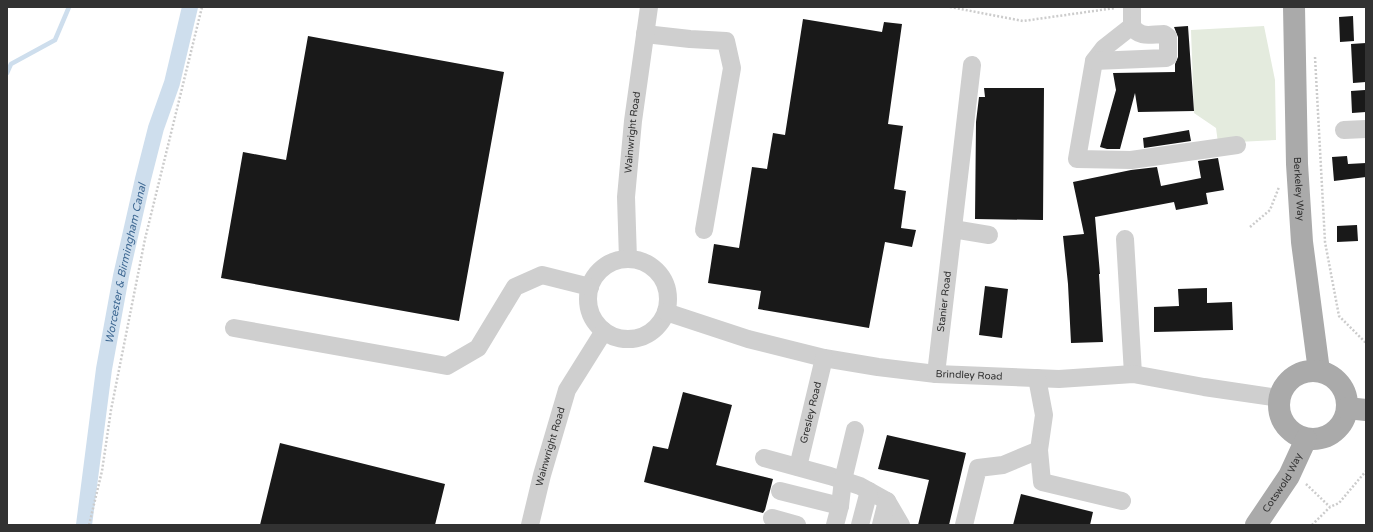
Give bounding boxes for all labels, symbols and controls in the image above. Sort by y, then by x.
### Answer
street label: Wainwright Road [622,91,643,174]
street label: Berkeley Way [1291,157,1307,222]
water label: Worcester & Birmingham Canal [102,181,149,345]
street label: Stanier Road [935,270,954,333]
street label: Brindley Road [935,368,1003,383]
street label: Gresley Road [798,380,824,445]
street label: Wainwright Road [534,406,568,488]
street label: Cotswold Way [1260,451,1305,515]

